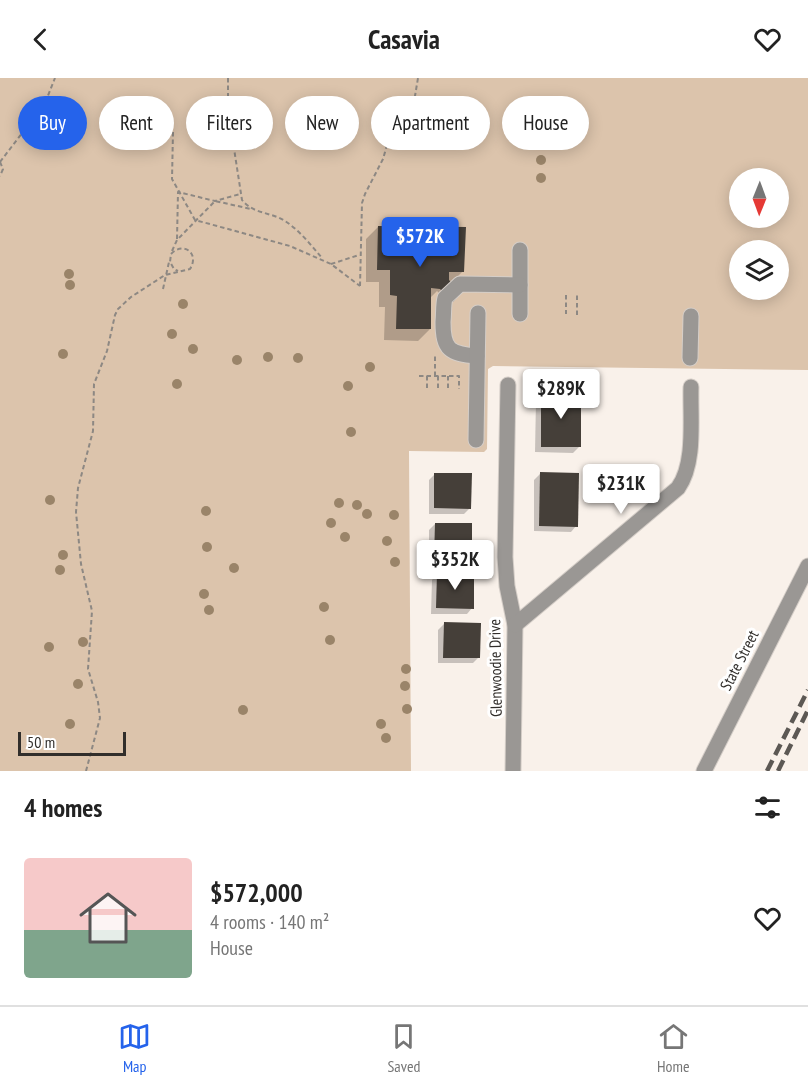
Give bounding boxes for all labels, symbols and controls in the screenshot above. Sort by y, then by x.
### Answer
text: Casavia [368,22,440,56]
icon: back [24,23,57,56]
icon: heart [751,23,784,56]
chip: Buy [18,96,87,150]
chip: Rent [99,96,174,150]
chip: Filters [186,96,273,150]
chip: New [285,96,359,150]
chip: Apartment [371,96,490,150]
chip: House [502,96,589,150]
north arrow [729,168,789,228]
map controls [729,168,789,300]
pin: $572K [378,217,462,268]
text: $572K [396,223,444,249]
button: layers [729,240,789,300]
pin: $289K [519,369,603,420]
text: $289K [537,375,585,401]
pin: $231K [579,464,663,515]
text: $231K [597,470,645,496]
pin: $352K [413,540,497,591]
text: $352K [431,546,479,572]
street label: Glenwoodie Drive [484,619,506,717]
street label: State Street [715,626,763,694]
scale bar [18,729,126,756]
text: 50 m [27,732,55,752]
text: 4 homes [24,791,102,824]
icon: filters [751,791,784,824]
text: $572,000 [210,876,303,909]
icon: home [72,882,144,954]
icon: heart [751,902,784,935]
text: 4 rooms · 140 m² [210,909,329,935]
text: House [210,935,253,961]
tab: Map [118,1020,151,1076]
tab: Saved [387,1020,420,1076]
tab: Home [657,1020,690,1076]

